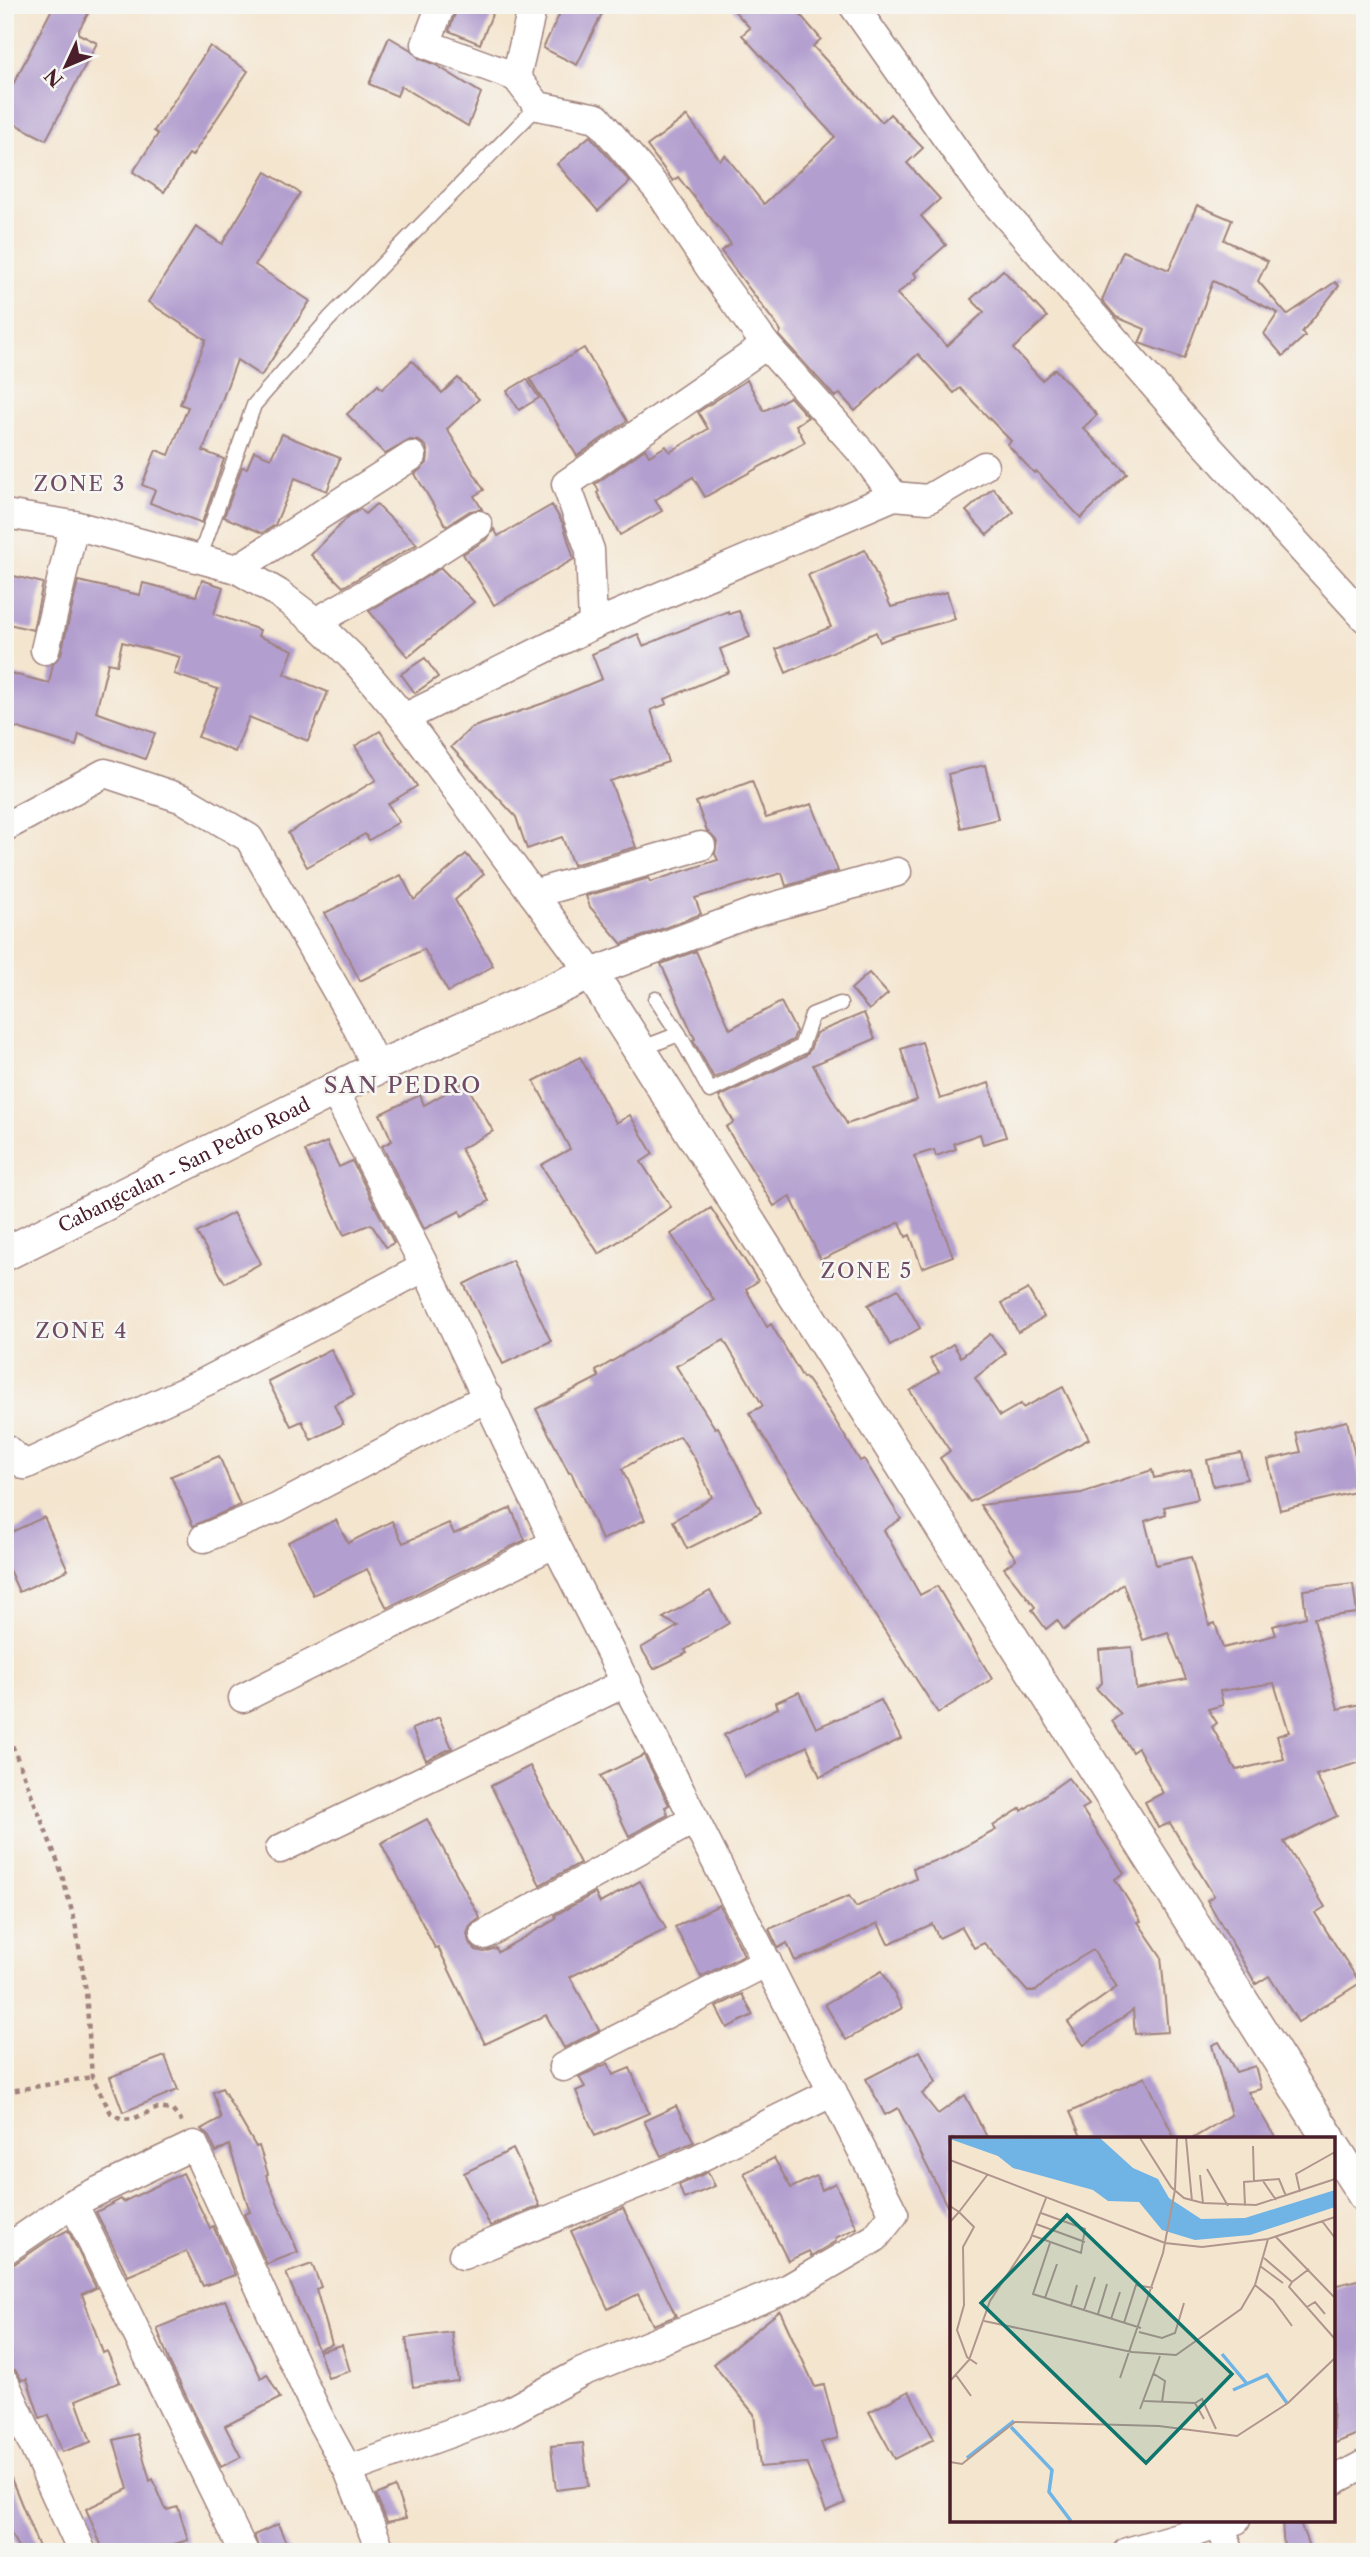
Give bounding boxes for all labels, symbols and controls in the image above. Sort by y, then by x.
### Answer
north arrow [32,32,102,102]
text: N [40,64,68,91]
district label: ZONE 3 [34,471,126,496]
district label: SAN PEDRO [324,1071,482,1099]
street label: Cabangcalan - San Pedro Road [54,1092,314,1238]
district label: ZONE 5 [821,1258,913,1283]
district label: ZONE 4 [36,1318,129,1343]
inset map [950,2137,1335,2522]

